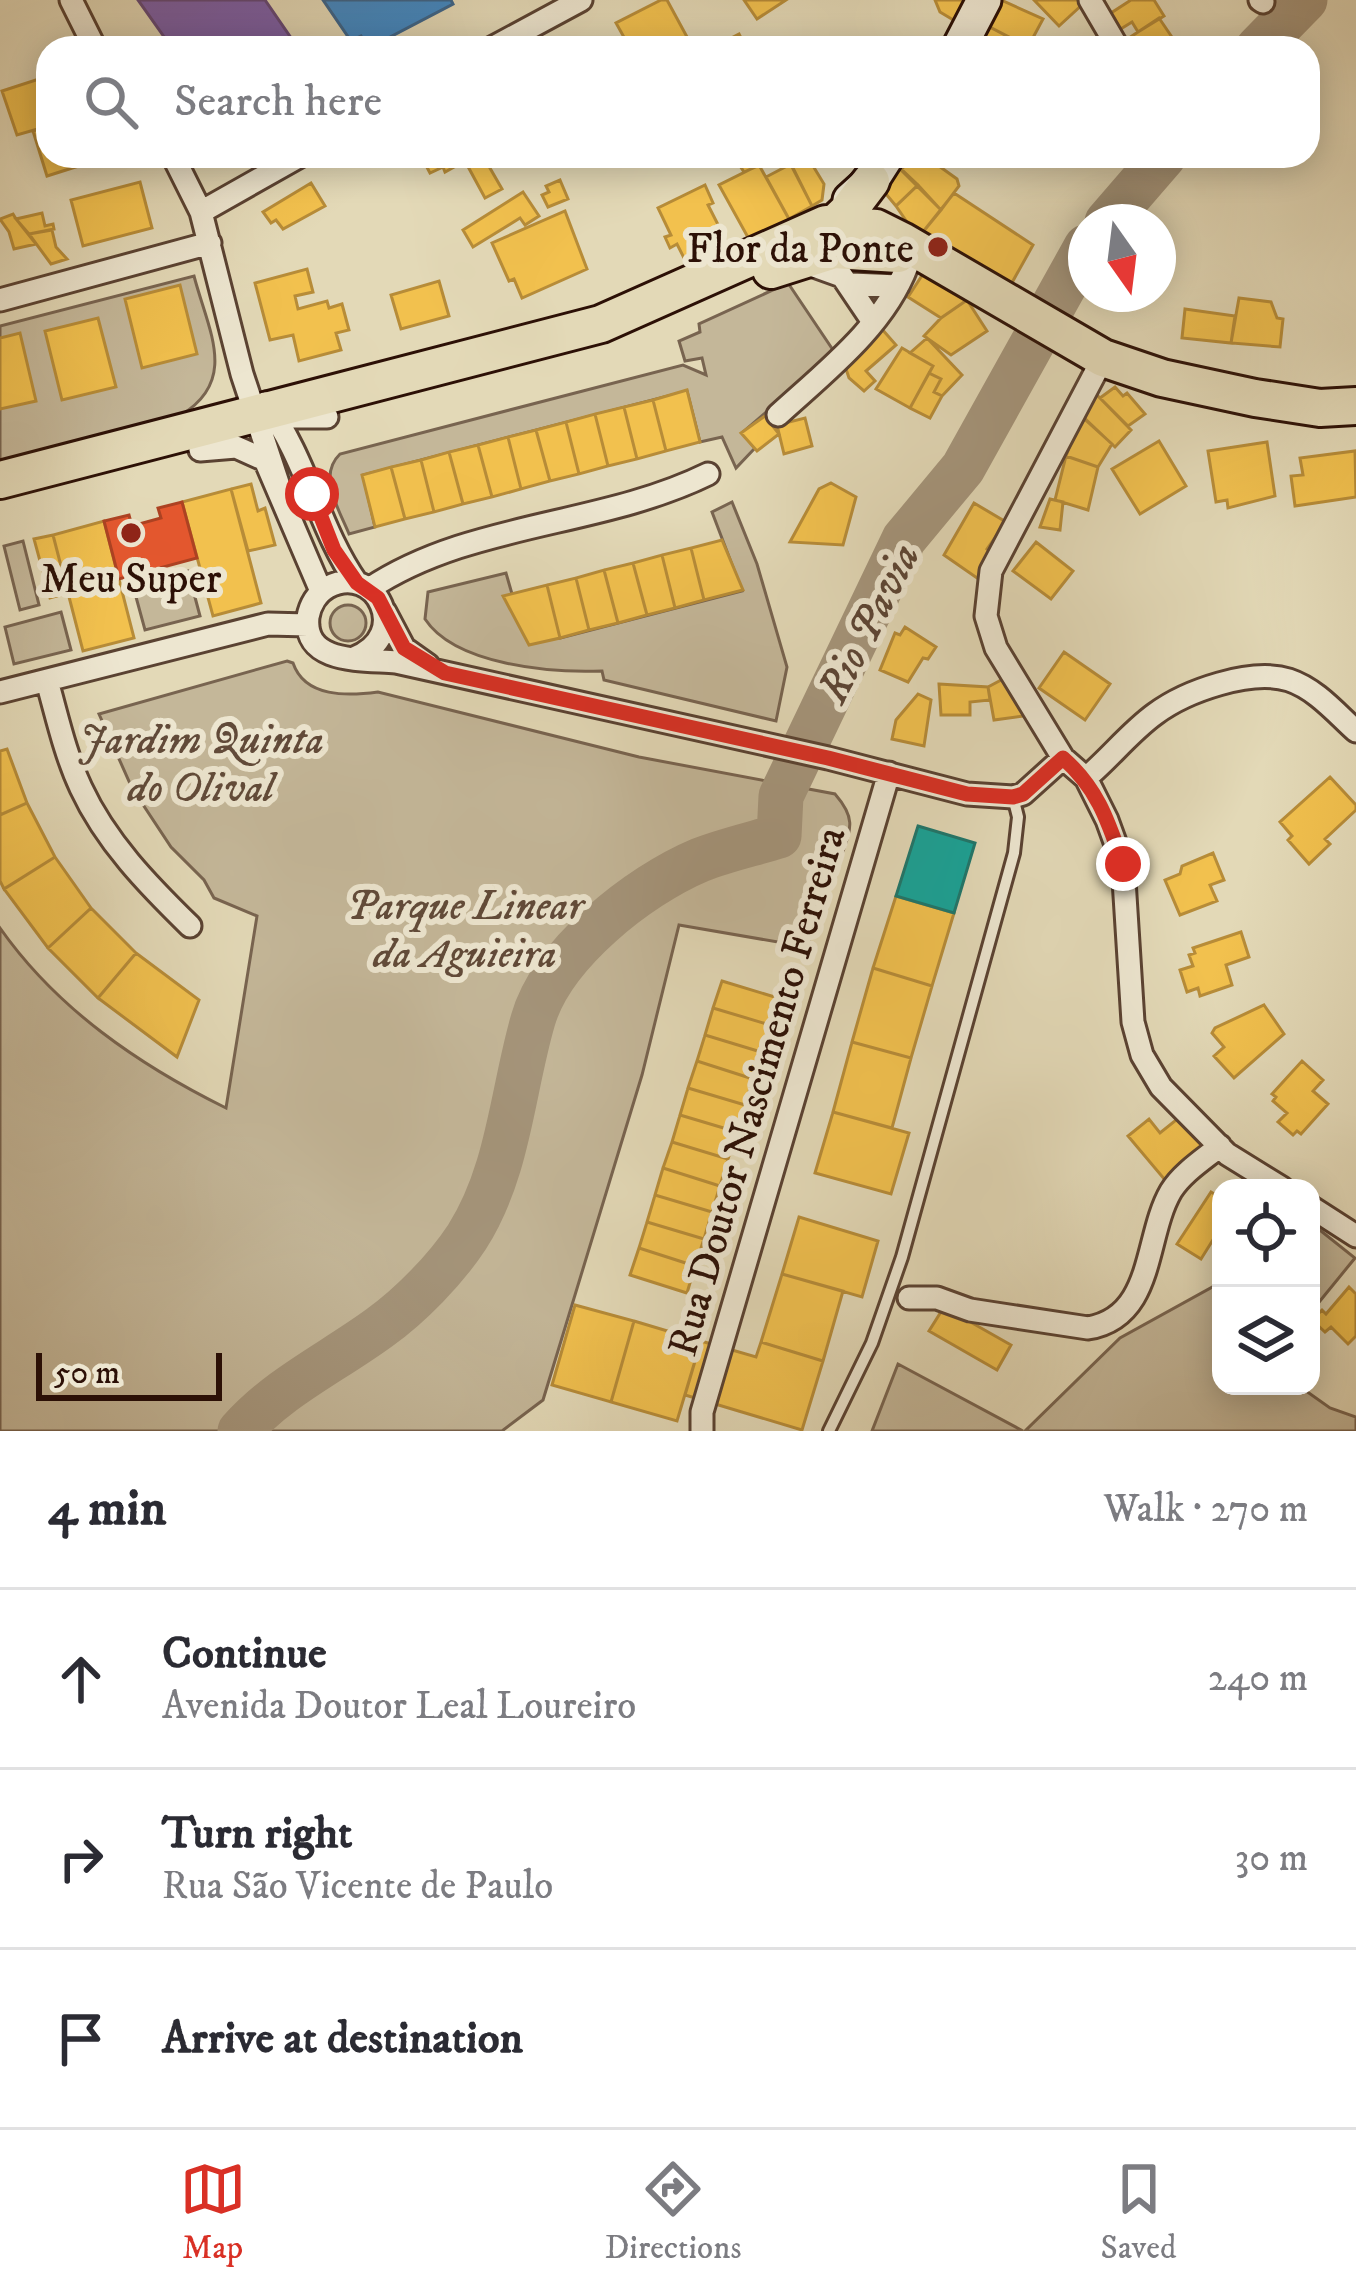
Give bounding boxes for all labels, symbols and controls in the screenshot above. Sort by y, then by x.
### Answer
search box [36,36,1320,168]
icon: search [78,69,144,135]
text: Search here [174,74,382,130]
north arrow [1068,204,1176,312]
place label: Flor da Ponte [686,224,914,276]
marker: Flor da Ponte [925,234,951,260]
route start [285,467,339,521]
marker: Meu Super [118,520,144,546]
water label: Rio Pavia [805,534,934,714]
place label: Meu Super [41,554,222,606]
park label: Jardim Quinta do Olival [78,715,324,815]
street label: Rua Doutor Nascimento Ferreira [657,821,858,1362]
route end [1096,837,1150,891]
park label: Parque Linear da Aguieira [347,881,586,981]
map controls [1212,1179,1320,1395]
button: locate [1212,1179,1320,1287]
button: layers [1212,1287,1320,1395]
scale bar [36,1347,222,1400]
text: 50 m [54,1353,120,1394]
text: 4 min [48,1477,166,1541]
text: Walk · 270 m [1103,1485,1308,1534]
text: Continue [162,1626,327,1682]
icon: ahead [48,1646,114,1712]
text: 240 m [1208,1654,1308,1703]
text: Avenida Doutor Leal Loureiro [162,1682,636,1731]
text: Turn right [162,1806,352,1862]
icon: right [48,1826,114,1892]
text: 30 m [1235,1834,1308,1883]
text: Rua São Vicente de Paulo [162,1862,553,1911]
icon: arrive [48,2006,114,2072]
text: Arrive at destination [162,2011,523,2067]
tab: Map [180,2156,246,2269]
tab: Directions [605,2156,741,2269]
tab: Saved [1101,2156,1176,2269]

